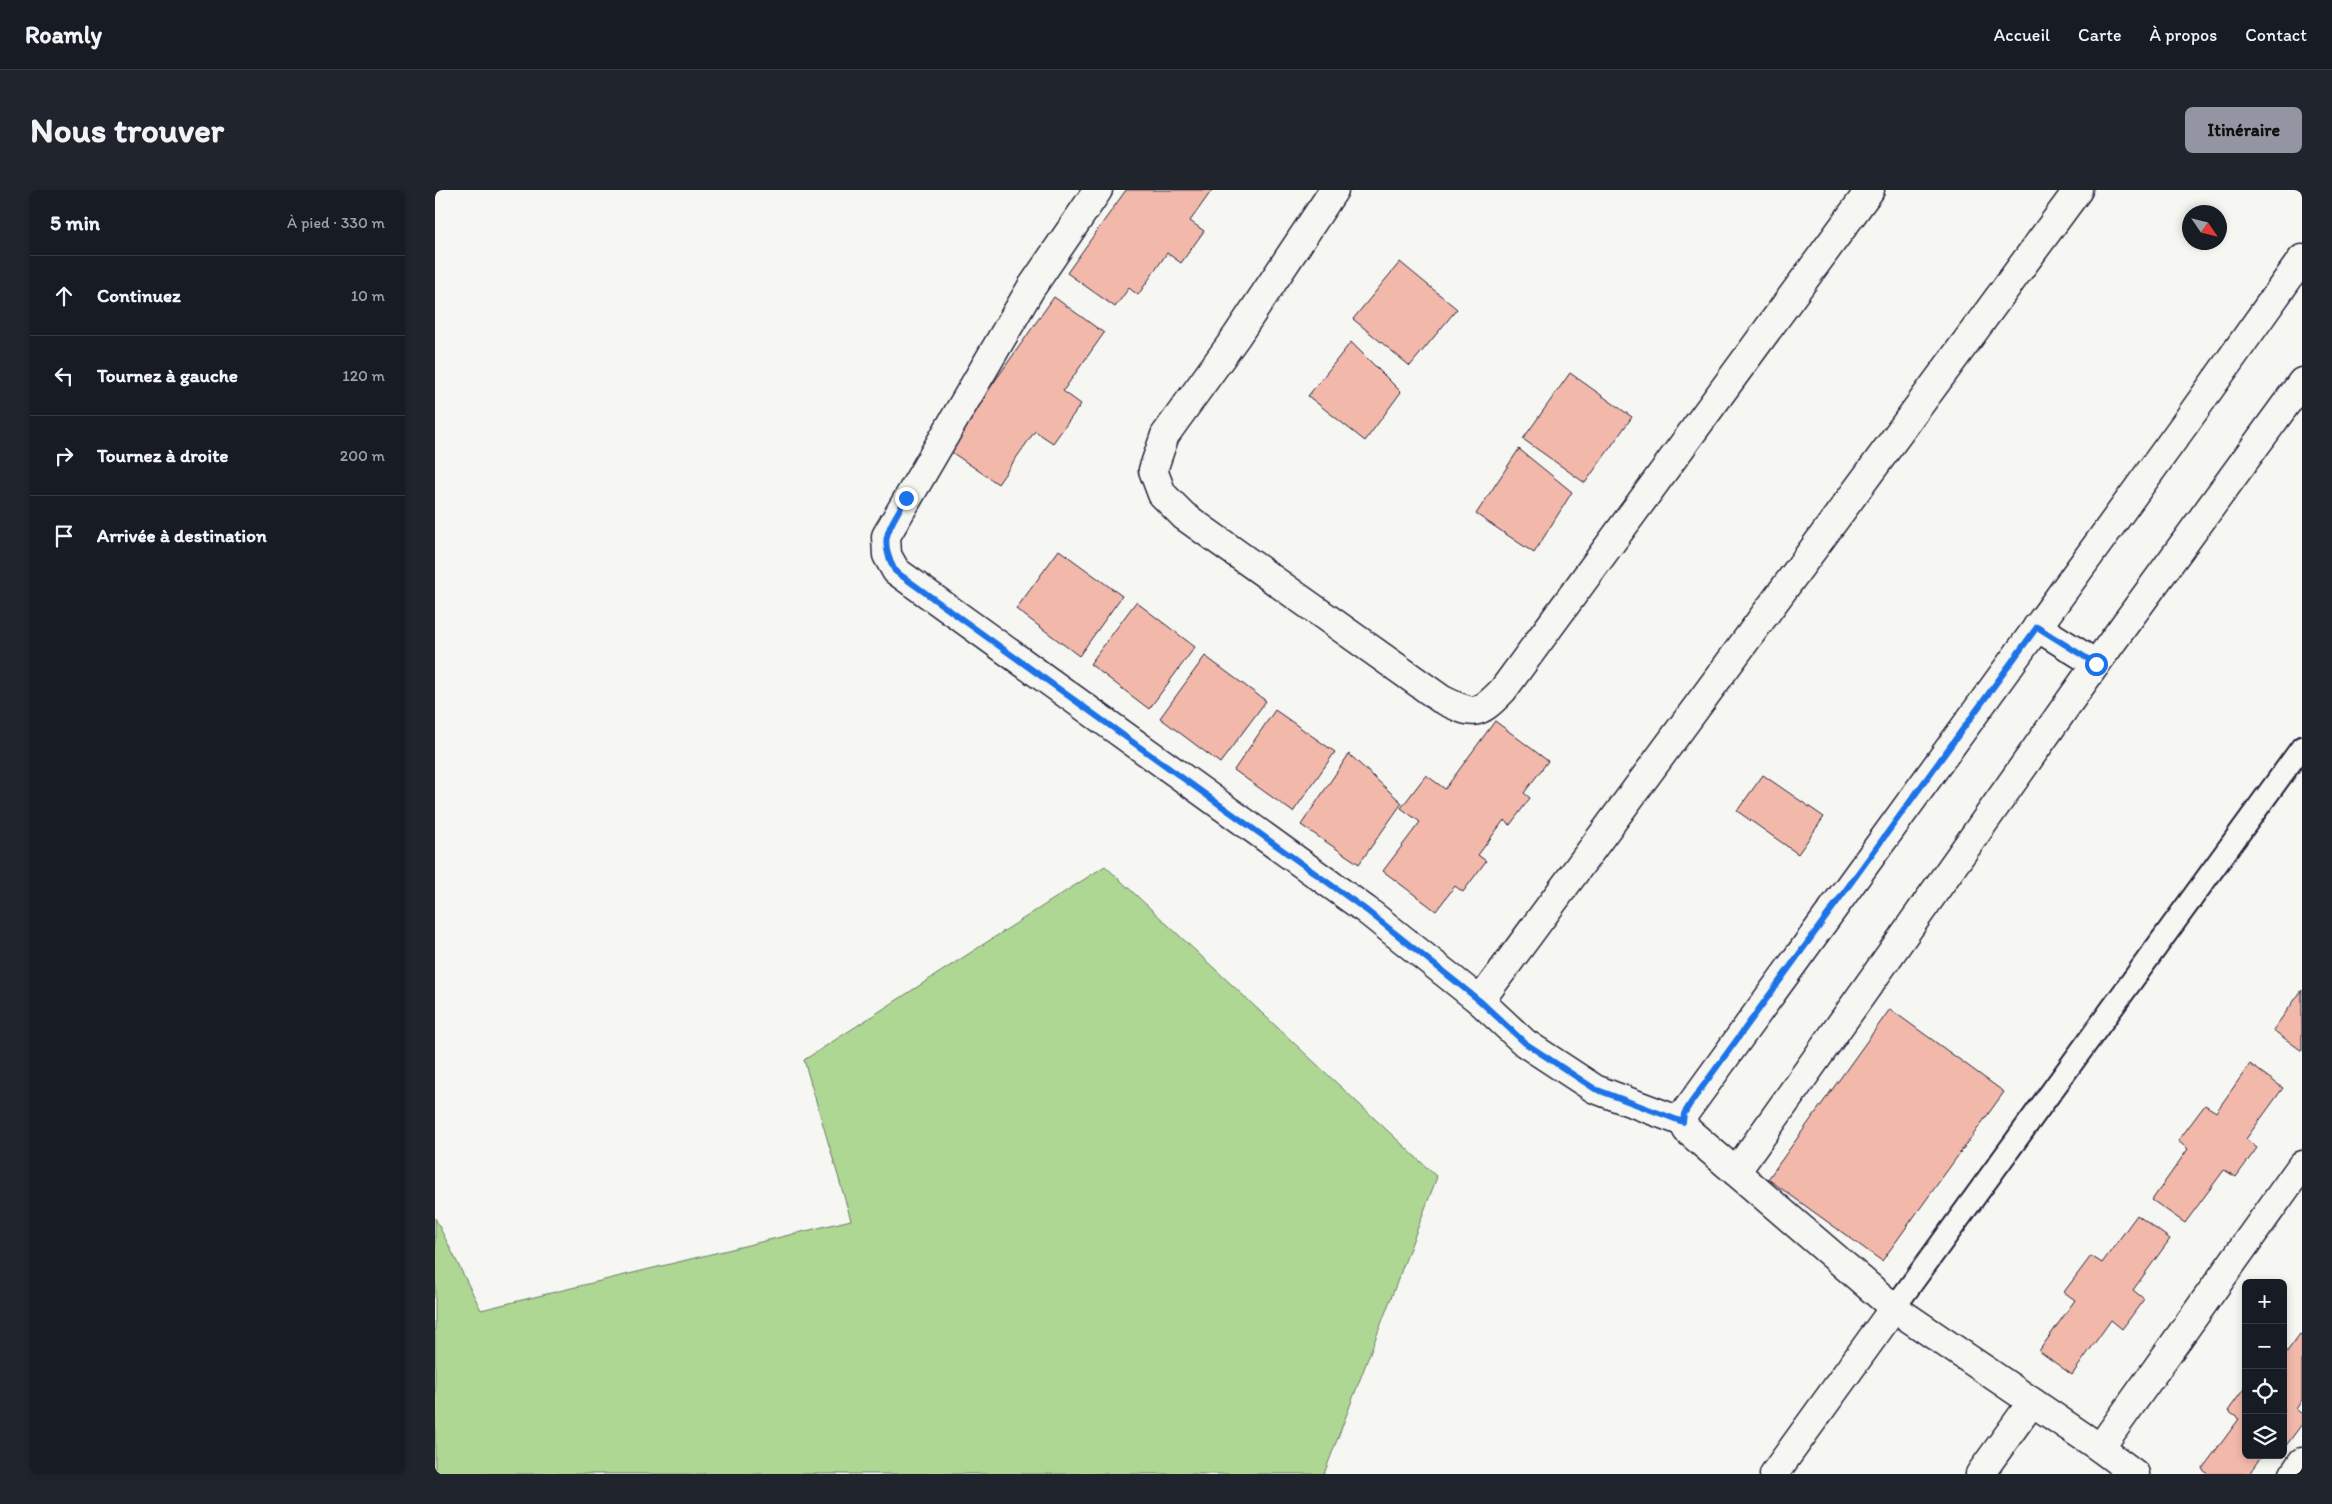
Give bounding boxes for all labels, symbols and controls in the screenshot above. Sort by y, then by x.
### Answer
text: Roamly [25,20,102,49]
text: Accueil [1994,24,2050,46]
text: Carte [2078,24,2121,46]
text: À propos [2149,24,2217,46]
text: Contact [2245,24,2307,46]
button: Itinéraire [2185,107,2302,153]
text: Nous trouver [30,109,224,151]
north arrow [2182,205,2227,250]
text: 5 min [50,210,100,235]
text: À pied · 330 m [287,213,385,232]
icon: ahead [50,282,78,310]
text: Continuez [97,284,181,307]
text: 10 m [351,286,385,305]
icon: left [50,362,78,390]
text: Tournez à gauche [97,364,238,387]
text: 120 m [342,366,385,385]
icon: right [50,442,78,470]
text: Tournez à droite [97,444,229,467]
text: 200 m [340,446,385,465]
route end [895,487,918,510]
icon: arrive [50,522,78,550]
text: Arrivée à destination [97,524,267,547]
route start [2085,653,2108,676]
map controls [2242,1279,2287,1459]
button: + [2242,1279,2287,1324]
button: − [2242,1324,2287,1369]
button: locate [2242,1369,2287,1414]
button: layers [2242,1414,2287,1459]

